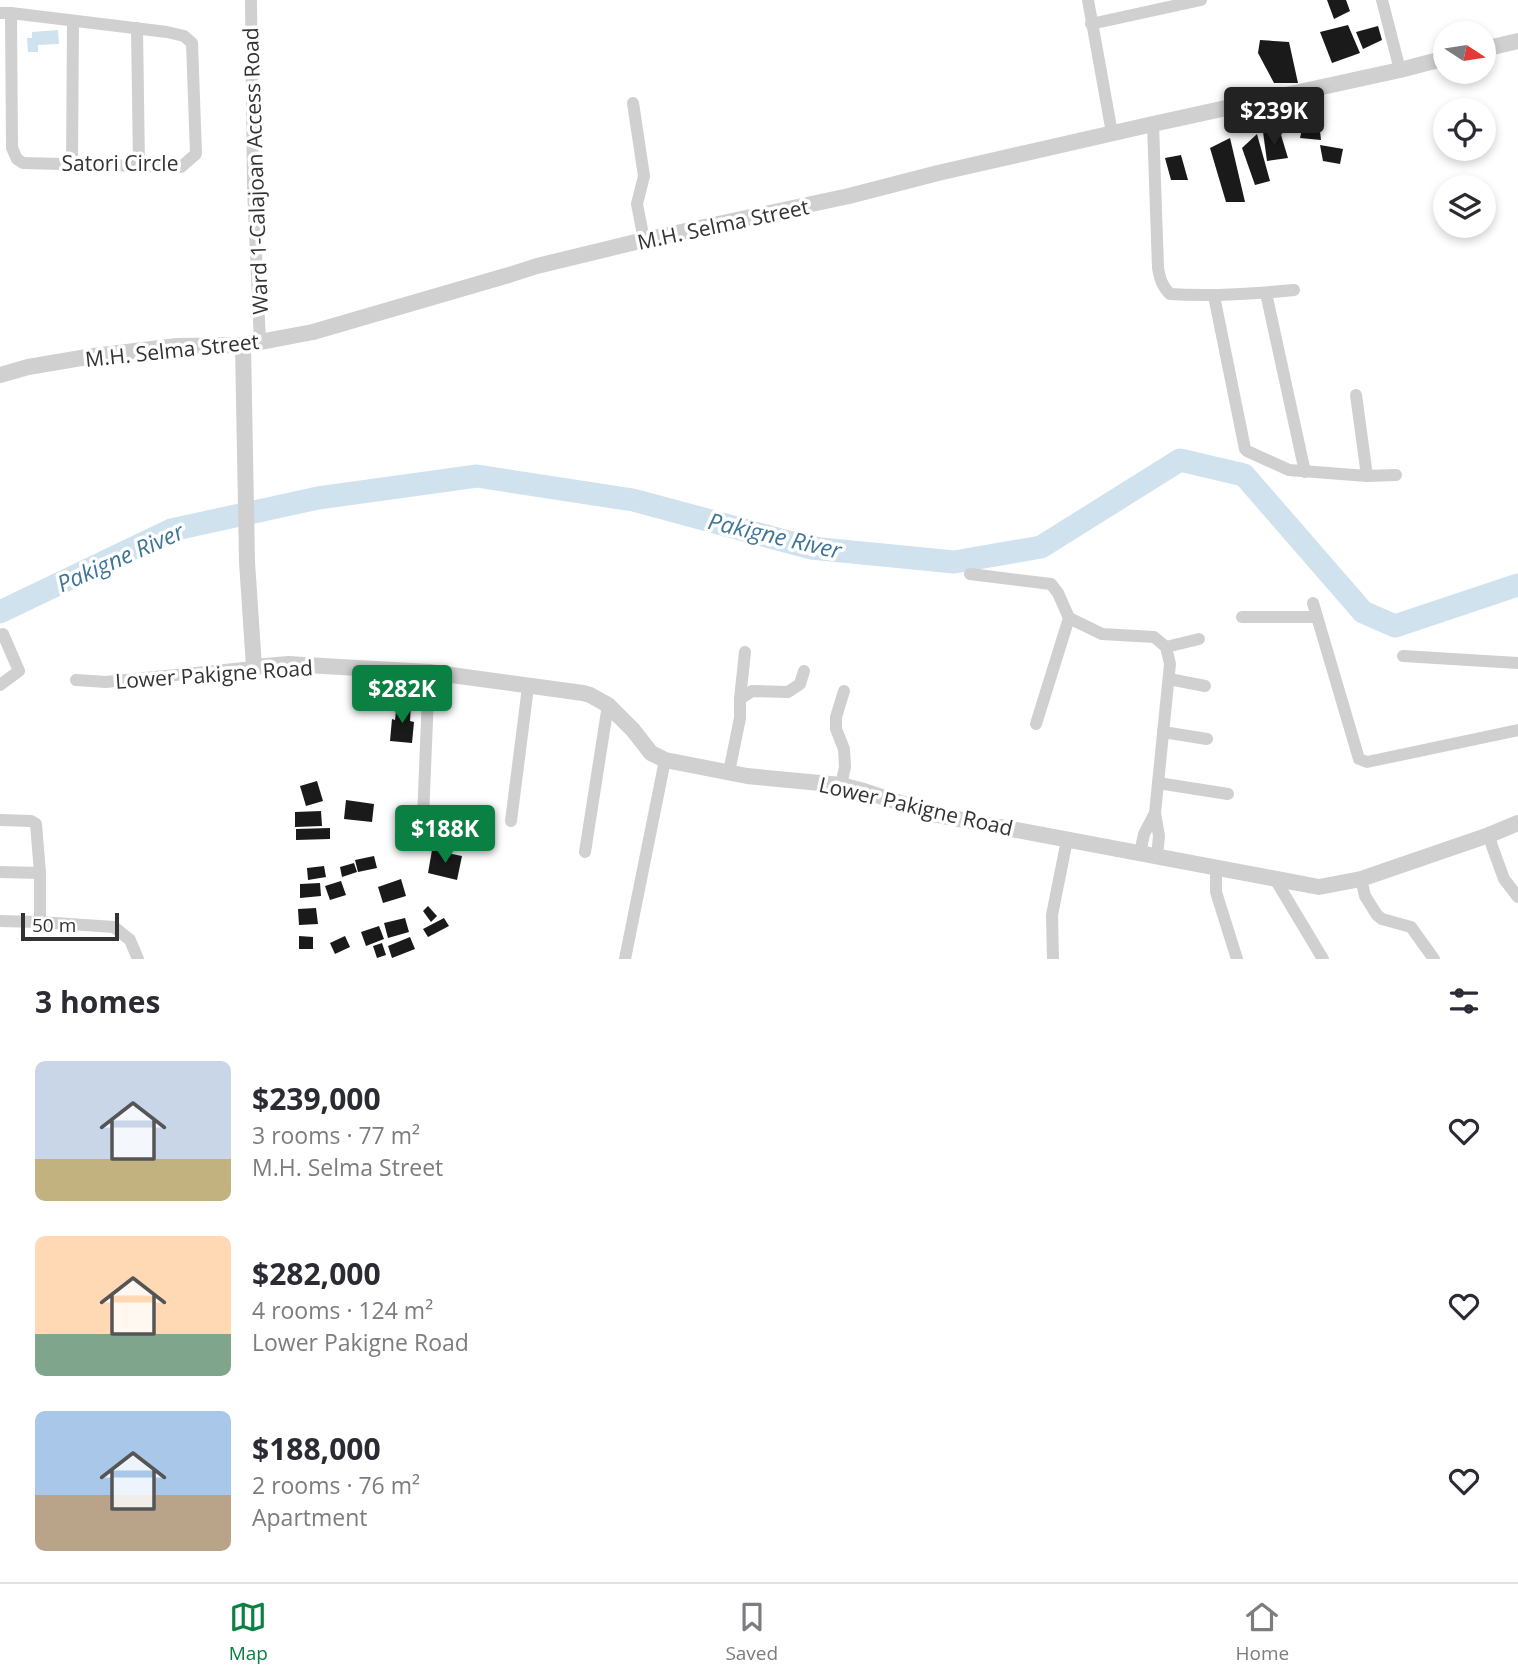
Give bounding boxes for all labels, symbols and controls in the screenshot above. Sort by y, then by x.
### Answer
north arrow [1433,21,1496,84]
map controls [1433,21,1496,238]
street label: Ward 1-Calajoan Access Road [236,27,274,315]
pin: $239K [1225,88,1323,147]
text: $239K [1240,94,1308,126]
button: locate [1433,98,1496,161]
street label: Satori Circle [62,149,178,177]
button: layers [1433,175,1496,238]
street label: M.H. Selma Street [635,192,811,256]
street label: M.H. Selma Street [84,327,260,373]
water label: Pakigne River [705,504,846,566]
water label: Pakigne River [51,514,189,599]
street label: Lower Pakigne Road [114,653,314,695]
pin: $282K [353,666,451,725]
text: $282K [368,672,436,704]
street label: Lower Pakigne Road [816,770,1016,842]
pin: $188K [396,806,494,865]
text: $188K [411,812,479,844]
scale bar [21,910,119,942]
text: 50 m [32,912,76,938]
text: 3 homes [35,981,160,1022]
icon: filters [1445,982,1483,1020]
text: $239,000 [252,1078,381,1119]
icon: home [91,1089,175,1173]
icon: heart [1445,1112,1483,1150]
text: 3 rooms · 77 m² [252,1119,420,1151]
text: M.H. Selma Street [252,1151,443,1183]
text: $282,000 [252,1253,381,1294]
icon: home [91,1264,175,1348]
icon: heart [1445,1287,1483,1325]
text: 4 rooms · 124 m² [252,1294,433,1326]
text: Lower Pakigne Road [252,1326,469,1358]
text: $188,000 [252,1428,381,1469]
icon: home [91,1439,175,1523]
icon: heart [1445,1462,1483,1500]
text: 2 rooms · 76 m² [252,1469,420,1501]
text: Apartment [252,1501,368,1533]
tab: Map [229,1598,268,1666]
tab: Saved [725,1598,778,1666]
tab: Home [1236,1598,1289,1666]

